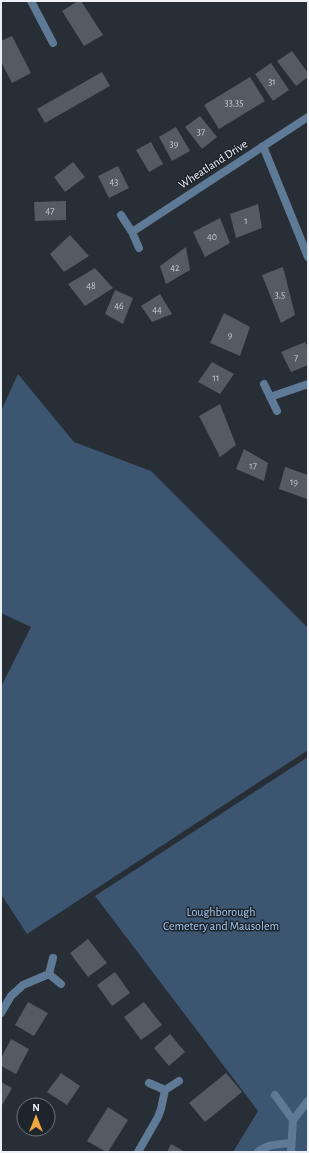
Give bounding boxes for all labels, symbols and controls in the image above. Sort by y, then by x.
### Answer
house number: 31 [268,77,276,87]
house number: 33,35 [225,98,243,108]
house number: 37 [197,127,205,137]
street label: Wheatland Drive [176,137,250,191]
house number: 39 [170,139,179,149]
house number: 43 [110,177,118,187]
house number: 47 [46,206,54,216]
house number: 1 [244,216,248,226]
house number: 40 [207,232,217,242]
house number: 42 [170,263,180,273]
house number: 48 [86,281,96,291]
house number: 3,5 [275,290,285,300]
house number: 46 [114,301,124,311]
house number: 44 [152,305,162,315]
house number: 9 [228,330,233,340]
house number: 7 [294,353,298,363]
house number: 11 [213,373,219,383]
house number: 17 [249,461,257,471]
house number: 19 [290,477,298,487]
park label: Loughborough Cemetery and Mausolem [163,906,279,933]
north arrow [16,1097,56,1137]
text: N [32,1102,40,1113]

